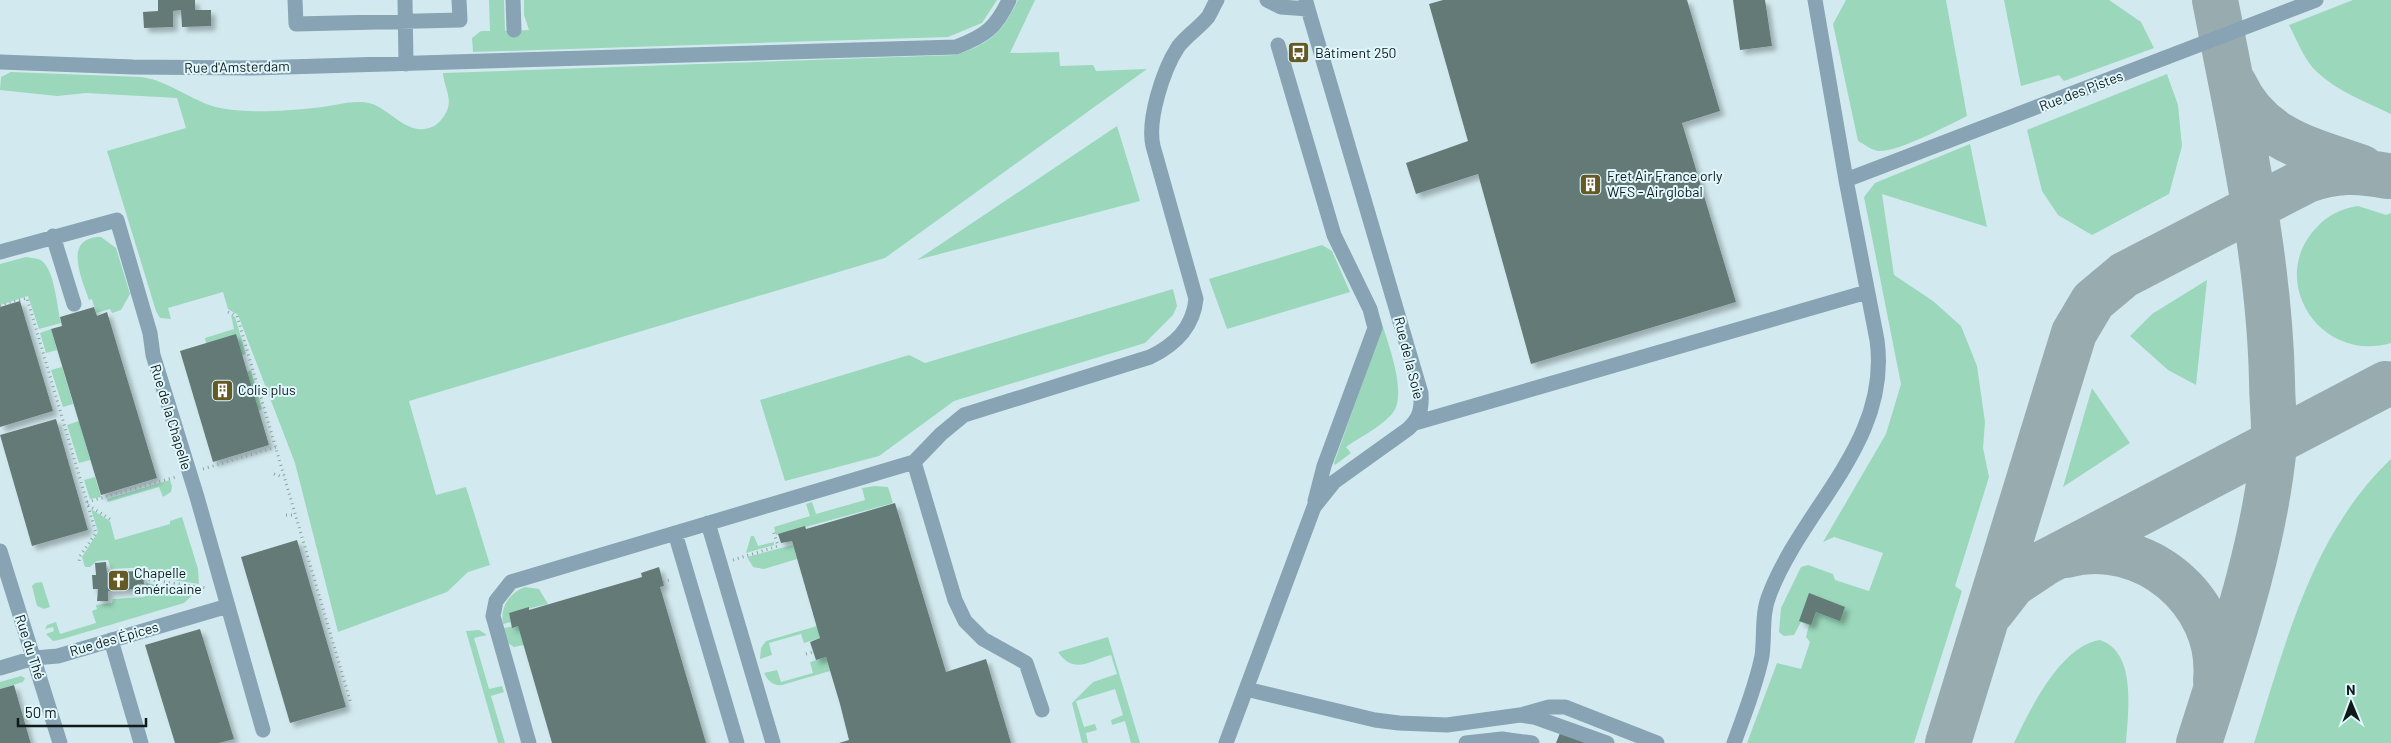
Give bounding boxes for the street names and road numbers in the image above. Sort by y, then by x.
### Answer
street label: Rue d'Amsterdam [184,57,290,76]
street label: Rue des Pistes [2037,67,2125,114]
street label: Rue de la Soie [1391,315,1428,401]
street label: Rue de la Chapelle [147,362,196,472]
street label: Rue du Thé [12,612,49,681]
street label: Rue des Épices [67,618,161,659]

